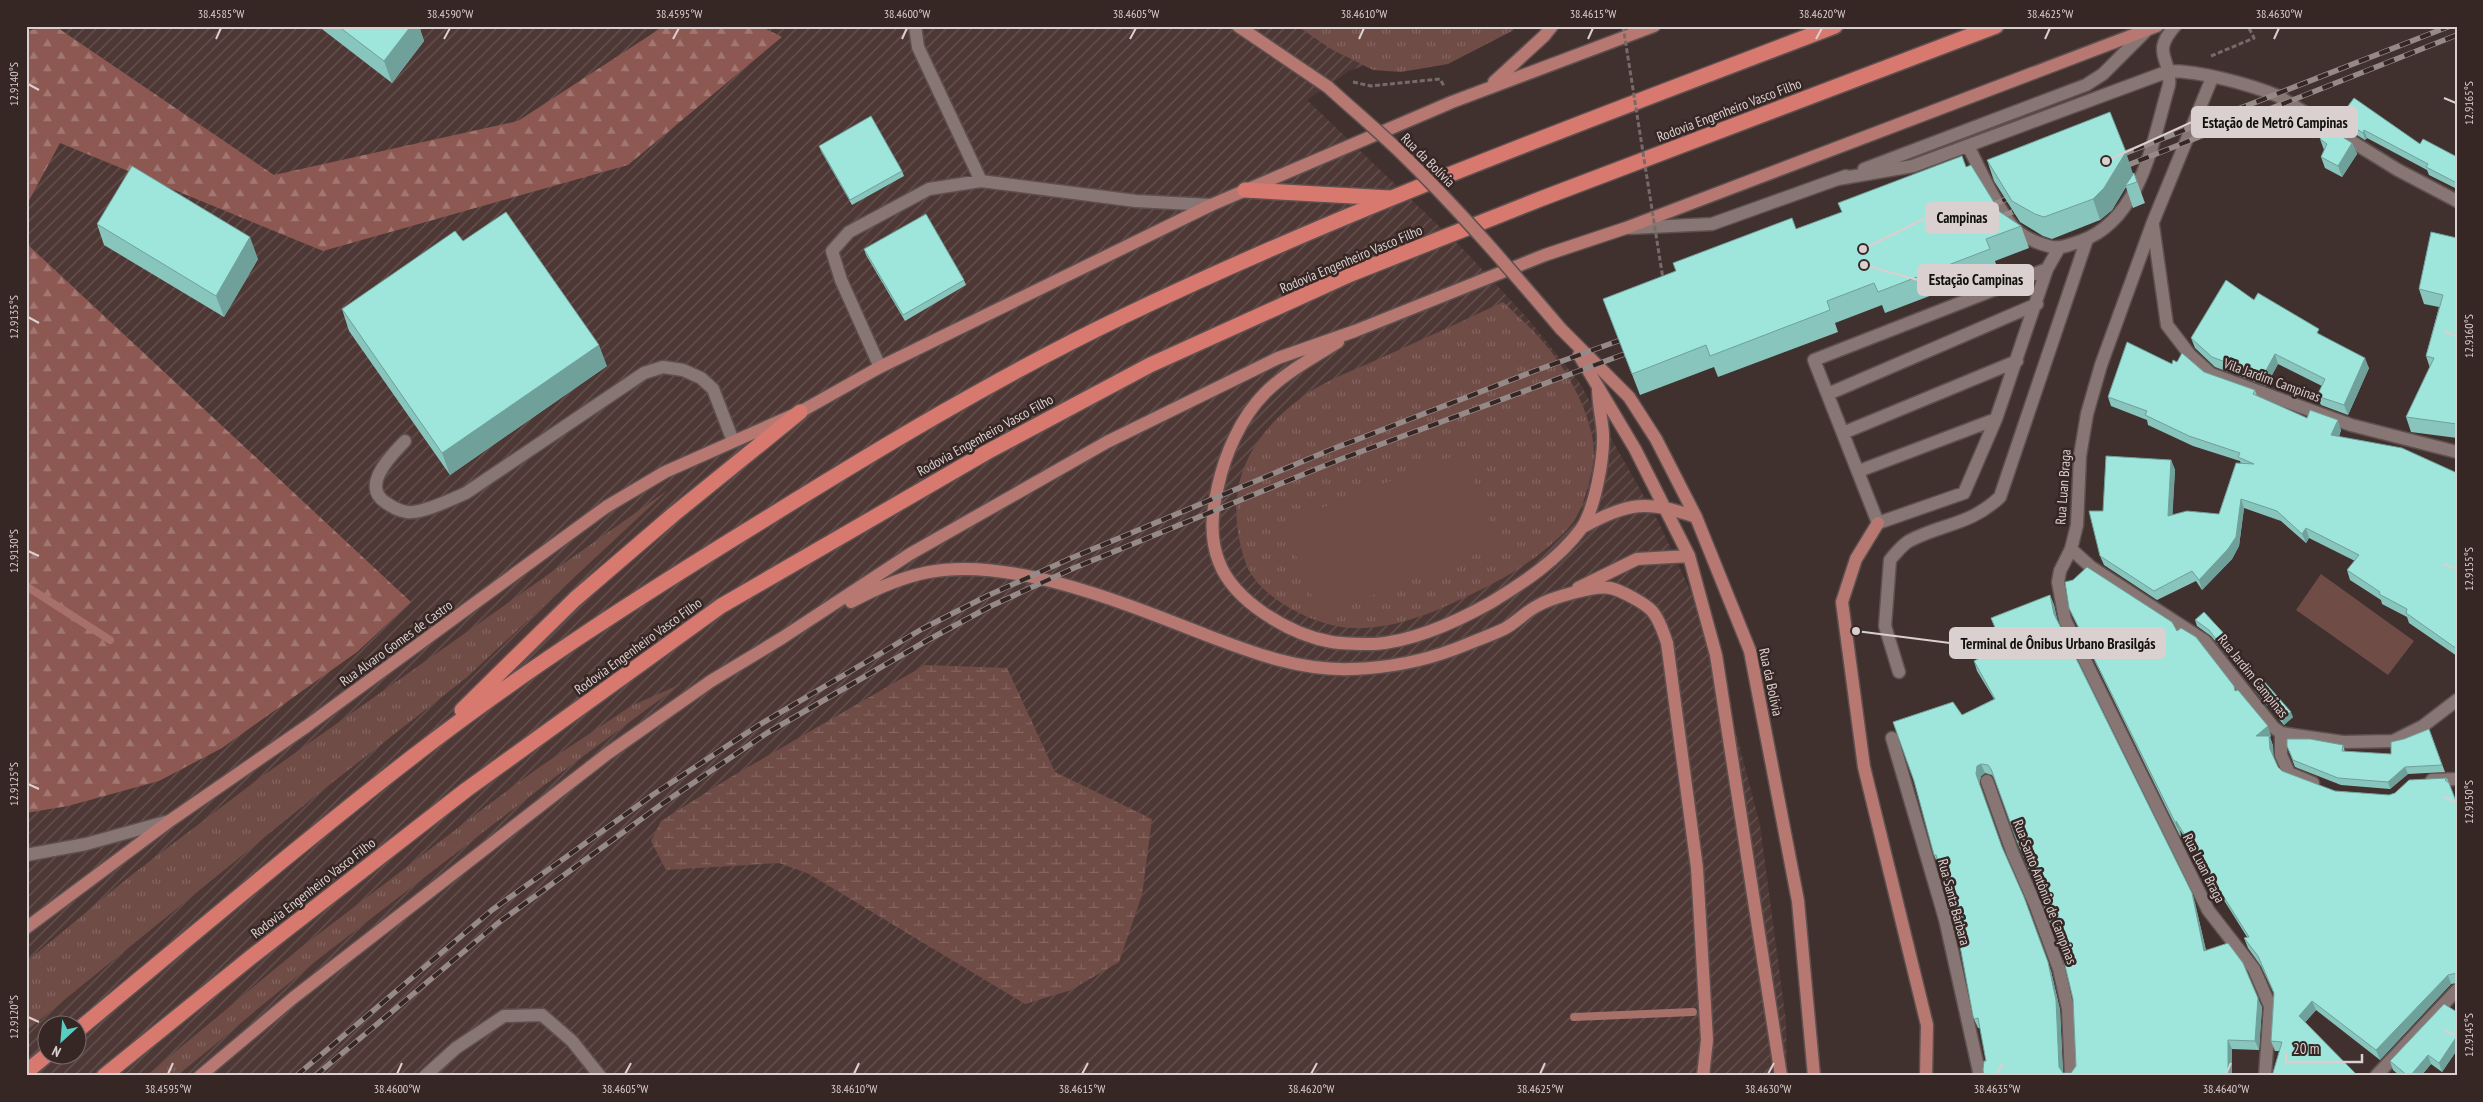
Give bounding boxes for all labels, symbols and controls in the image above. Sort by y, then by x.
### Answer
text: 38.4585°W [198,6,244,21]
text: 38.4590°W [427,6,473,21]
text: 38.4595°W [656,6,702,21]
text: 38.4600°W [884,6,930,21]
text: 38.4605°W [1113,6,1159,21]
text: 38.4610°W [1341,6,1387,21]
text: 38.4615°W [1570,6,1616,21]
text: 38.4620°W [1799,6,1845,21]
text: 38.4625°W [2027,6,2073,21]
text: 38.4630°W [2256,6,2302,21]
text: 12.9140°S [6,62,21,106]
street label: Rodovia Engenheiro Vasco Filho [1654,74,1804,146]
text: 12.9165°S [2461,81,2476,125]
callout: Estação de Metrô Campinas [2192,107,2357,137]
text: Estação de Metrô Campinas [2202,113,2348,132]
street label: Rua da Bolívia [1397,129,1459,191]
callout: Campinas [1926,203,1998,233]
text: Campinas [1936,208,1988,227]
street label: Rodovia Engenheiro Vasco Filho [1277,221,1425,297]
callout: Estação Campinas [1918,265,2033,295]
text: Estação Campinas [1929,270,2023,289]
text: 12.9135°S [6,295,21,339]
text: 12.9160°S [2461,314,2476,358]
street label: Vila Jardim Campinas [2220,354,2323,406]
street label: Rodovia Engenheiro Vasco Filho [914,390,1056,480]
street label: Rua Luan Braga [2051,449,2075,525]
text: 12.9130°S [6,529,21,573]
text: 12.9155°S [2461,547,2476,591]
street label: Rodovia Engenheiro Vasco Filho [571,594,705,698]
street label: Rua Alvaro Gomes de Castro [336,596,456,690]
callout: Terminal de Ônibus Urbano Brasilgás [1950,628,2165,658]
street label: Rua Jardim Campinas [2214,631,2292,721]
text: Terminal de Ônibus Urbano Brasilgás [1960,634,2156,653]
street label: Rua da Bolívia [1755,646,1787,718]
text: 12.9125°S [6,762,21,806]
text: 12.9150°S [2461,780,2476,824]
street label: Rua Santo Antônio de Campinas [2009,817,2081,967]
street label: Rua Luan Braga [2179,830,2229,906]
street label: Rodovia Engenheiro Vasco Filho [247,834,379,942]
street label: Rua Santa Bárbara [1934,857,1974,947]
text: 12.9120°S [6,995,21,1039]
text: 12.9145°S [2461,1013,2476,1057]
north arrow [38,1014,88,1064]
scale bar [2286,1032,2362,1064]
text: 20 m [2293,1039,2319,1058]
text: N [49,1042,64,1061]
text: 38.4595°W [145,1081,191,1096]
text: 38.4600°W [374,1081,420,1096]
text: 38.4605°W [602,1081,648,1096]
text: 38.4610°W [831,1081,877,1096]
text: 38.4615°W [1059,1081,1105,1096]
text: 38.4620°W [1288,1081,1334,1096]
text: 38.4625°W [1517,1081,1563,1096]
text: 38.4630°W [1745,1081,1791,1096]
text: 38.4635°W [1974,1081,2020,1096]
text: 38.4640°W [2203,1081,2249,1096]

